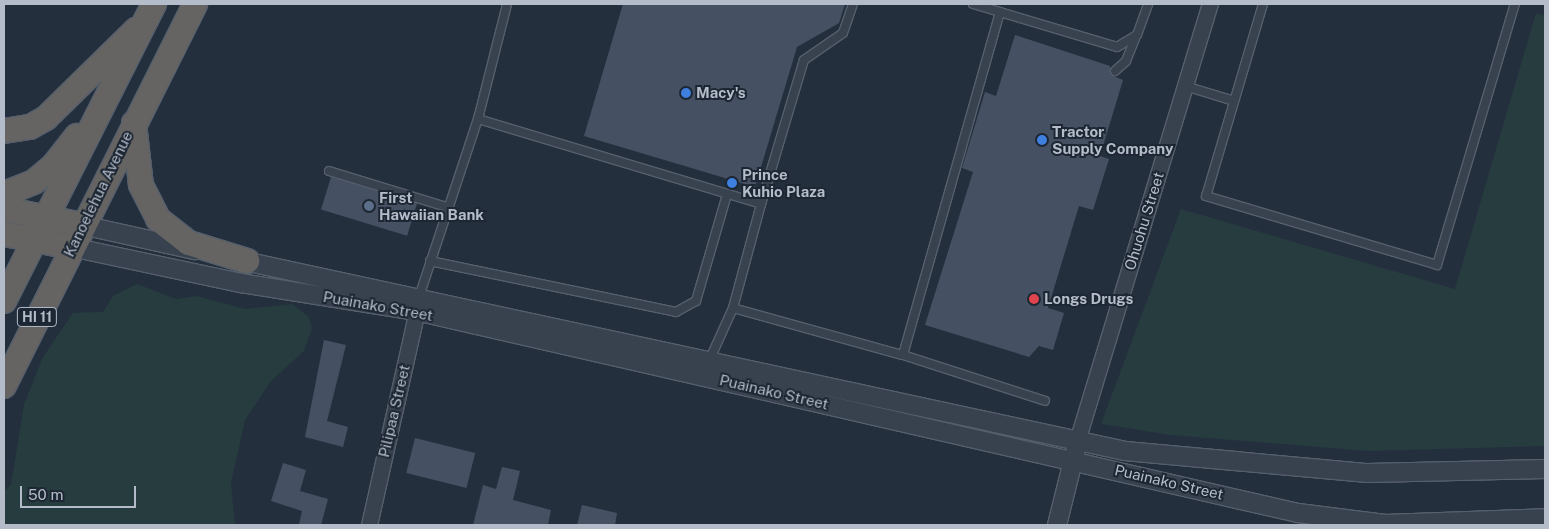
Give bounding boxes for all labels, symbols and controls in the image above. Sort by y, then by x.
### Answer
place label: Macy's [696,84,746,102]
marker: Macy's [680,87,692,99]
place label: Tractor Supply Company [1052,122,1173,157]
street label: Kanoelehua Avenue [60,128,136,260]
marker: Tractor Supply Company [1036,134,1048,146]
place label: Prince Kuhio Plaza [742,165,825,200]
street label: Ohuohu Street [1121,170,1167,272]
marker: Prince Kuhio Plaza [726,177,738,189]
place label: First Hawaiian Bank [379,188,484,223]
marker: First Hawaiian Bank [363,200,375,212]
street label: Puainako Street [322,287,434,325]
place label: Longs Drugs [1044,290,1134,308]
marker: Longs Drugs [1028,293,1040,305]
road number: HI 11 [16,306,58,328]
street label: Pilipaa Street [375,363,413,459]
street label: Puainako Street [718,371,830,413]
street label: Puainako Street [1113,461,1225,503]
scale bar [22,476,139,508]
text: 50 m [28,486,63,503]

